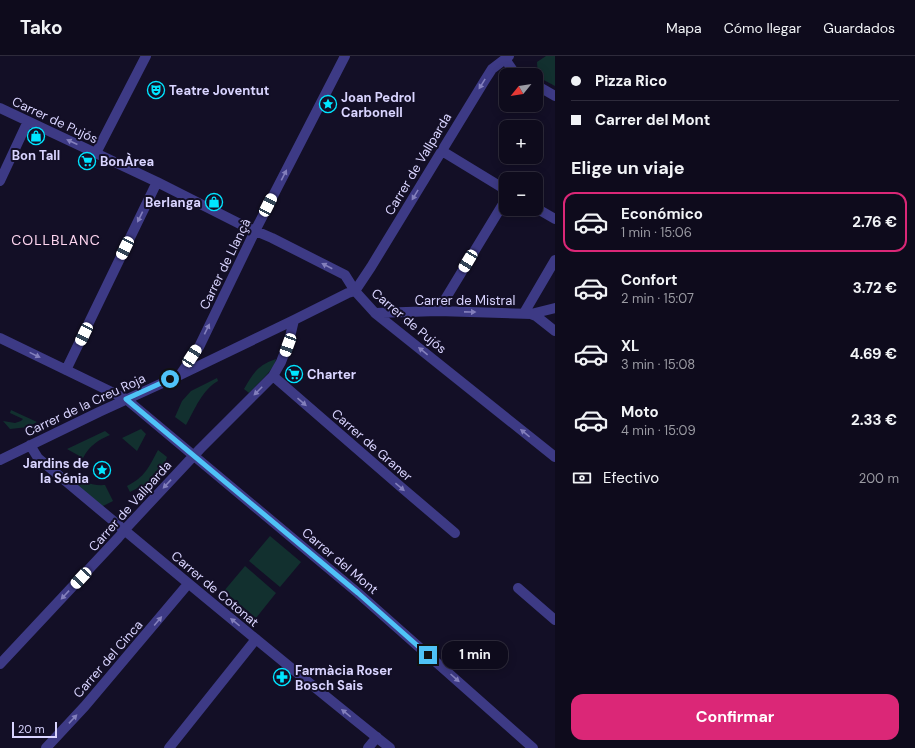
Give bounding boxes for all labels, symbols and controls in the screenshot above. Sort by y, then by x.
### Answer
text: Tako [20,15,63,40]
text: Mapa [666,19,702,37]
text: Cómo llegar [724,19,801,37]
text: Guardados [823,19,895,37]
north arrow [499,68,543,112]
map controls [499,68,543,216]
text: Pizza Rico [595,71,667,91]
one-way arrow [479,78,486,90]
theatre icon: Teatre Joventut [146,80,166,100]
place label: Teatre Joventut [169,82,270,99]
place label: Joan Pedrol Carbonell [341,89,415,121]
street label: Carrer de Pujós [9,93,101,147]
place icon: Joan Pedrol Carbonell [318,94,338,114]
street label: Carrer de Vallparda [381,110,455,218]
text: Carrer del Mont [595,110,710,130]
button: + [499,120,543,164]
shop icon: Bon Tall [26,126,46,146]
one-way arrow [66,139,77,145]
place label: Bon Tall [12,147,60,164]
supermarket icon: BonÀrea [77,151,97,171]
place label: BonÀrea [100,152,154,170]
text: Elige un viaje [571,156,685,180]
one-way arrow [280,169,287,181]
button: − [499,172,543,216]
one-way arrow [411,189,418,201]
shop icon: Berlanga [204,192,224,212]
car [257,192,279,218]
place label: Berlanga [145,194,201,211]
icon: car [573,204,609,240]
text: Económico [621,204,703,224]
one-way arrow [137,212,143,223]
text: 2.76 € [852,212,897,232]
street label: Carrer de Llançà [196,216,254,312]
text: 1 min · 15:06 [621,224,692,241]
district label: COLLBLANC [11,231,101,249]
car [114,235,136,261]
car [457,248,479,274]
one-way arrow [321,263,333,269]
icon: car [573,270,609,306]
text: Confort [621,270,678,290]
text: 3.72 € [853,278,897,298]
street label: Carrer de Pujós [368,285,450,357]
text: 2 min · 15:07 [621,290,694,307]
street label: Carrer de Mistral [415,292,515,309]
one-way arrow [464,309,477,315]
car [73,321,95,347]
one-way arrow [204,323,210,335]
car [278,332,298,358]
icon: car [573,336,609,372]
text: XL [621,336,639,356]
car [180,343,204,369]
text: 4.69 € [850,344,897,364]
one-way arrow [417,347,428,356]
one-way arrow [29,352,41,358]
text: 3 min · 15:08 [621,356,695,373]
supermarket icon: Charter [284,364,304,384]
place label: Charter [307,366,357,383]
street label: Carrer de la Creu Roja [22,370,148,440]
route start [161,370,179,388]
one-way arrow [253,386,263,396]
one-way arrow [297,397,307,407]
icon: car [573,402,609,438]
text: Moto [621,402,659,422]
street label: Carrer de Graner [328,405,416,485]
text: 2.33 € [851,410,897,430]
text: 4 min · 15:09 [621,422,696,439]
one-way arrow [519,428,530,437]
place label: Jardins de la Sénia [23,455,89,487]
street label: Carrer de Vallparda [85,457,175,555]
place icon: Jardins de la Sénia [92,460,112,480]
icon: cash [571,467,593,489]
text: Efectivo [603,468,659,488]
text: 200 m [859,470,899,487]
one-way arrow [162,479,172,489]
one-way arrow [395,482,406,491]
street label: Carrer del Mont [298,524,382,598]
street label: Carrer de Cotonat [168,547,262,631]
car [68,565,94,591]
one-way arrow [60,590,70,600]
one-way arrow [153,616,162,626]
street label: Carrer del Cinca [70,617,146,701]
one-way arrow [229,618,240,627]
callout: 1 min [442,641,508,669]
route end [419,646,437,664]
text: 1 min [459,646,491,663]
place label: Farmàcia Roser Bosch Sais [295,662,393,694]
pharmacy icon: Farmàcia Roser Bosch Sais [272,667,292,687]
one-way arrow [449,674,460,683]
button: Confirmar [571,694,899,740]
one-way arrow [341,708,352,717]
one-way arrow [68,714,77,725]
scale bar [12,720,57,739]
text: 20 m [18,722,44,736]

